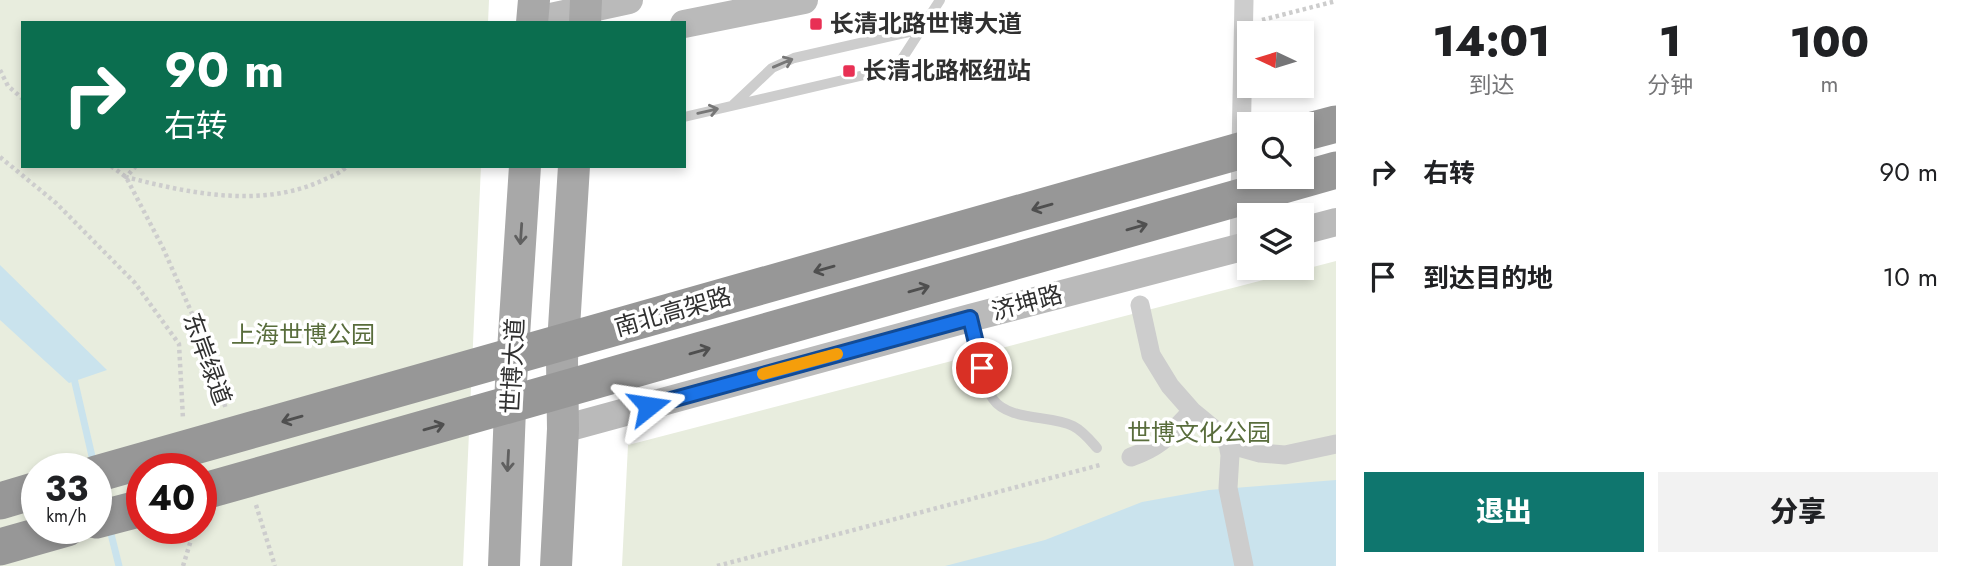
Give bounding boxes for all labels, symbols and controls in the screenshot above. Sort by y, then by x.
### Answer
place label: 长清北路世博大道 [830,6,1022,41]
text: 14:01 [1433,11,1550,72]
text: 1 [1659,11,1681,72]
text: 100 [1790,12,1869,73]
marker: 长清北路世博大道 [808,16,824,32]
north arrow [1237,21,1314,98]
map controls [1237,21,1314,280]
text: 90 m [164,35,284,105]
icon: right [49,49,140,140]
place label: 长清北路枢纽站 [863,53,1031,88]
one-way arrow [771,56,793,69]
marker: 长清北路枢纽站 [841,63,857,79]
text: m [1821,67,1838,101]
text: 到达 [1469,68,1515,102]
text: 分钟 [1647,68,1693,102]
text: 右转 [164,103,228,149]
one-way arrow [696,104,719,118]
button: search [1237,112,1314,189]
icon: right [1364,153,1402,191]
text: 90 m [1879,153,1938,191]
text: 右转 [1423,154,1475,192]
one-way arrow [1032,201,1054,214]
button: layers [1237,203,1314,280]
one-way arrow [1126,219,1148,232]
one-way arrow [514,223,527,245]
icon: arrive [1364,258,1402,296]
text: 10 m [1883,258,1938,296]
text: 到达目的地 [1423,259,1553,297]
one-way arrow [813,263,835,276]
street label: 济坤路 [988,276,1066,329]
street label: 南北高架路 [610,278,735,345]
one-way arrow [907,282,929,295]
street label: 东岸绿道 [175,308,240,410]
park label: 上海世博公园 [231,317,375,352]
street label: 世博大道 [493,317,532,415]
pin [952,338,1012,398]
one-way arrow [689,344,711,357]
icon: arrive [963,349,1001,387]
position arrow [612,369,686,443]
one-way arrow [281,414,303,427]
park label: 世博文化公园 [1127,415,1271,450]
one-way arrow [423,419,445,432]
one-way arrow [501,450,514,472]
speed limit sign: 40 [126,453,217,544]
text: 33 [45,464,88,514]
button: 退出 [1364,472,1644,552]
button: 分享 [1658,472,1938,552]
text: km/h [46,503,87,529]

